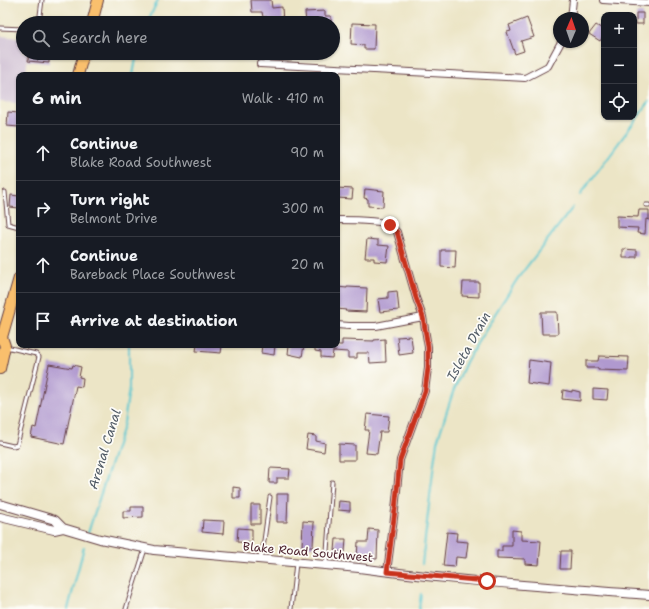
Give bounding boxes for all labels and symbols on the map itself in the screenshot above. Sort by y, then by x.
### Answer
north arrow [553,12,589,48]
route end [381,216,399,234]
water label: Isleta Drain [442,309,494,385]
water label: Arenal Canal [84,407,125,491]
street label: Blake Road Southwest [242,538,374,566]
route start [478,572,496,590]

